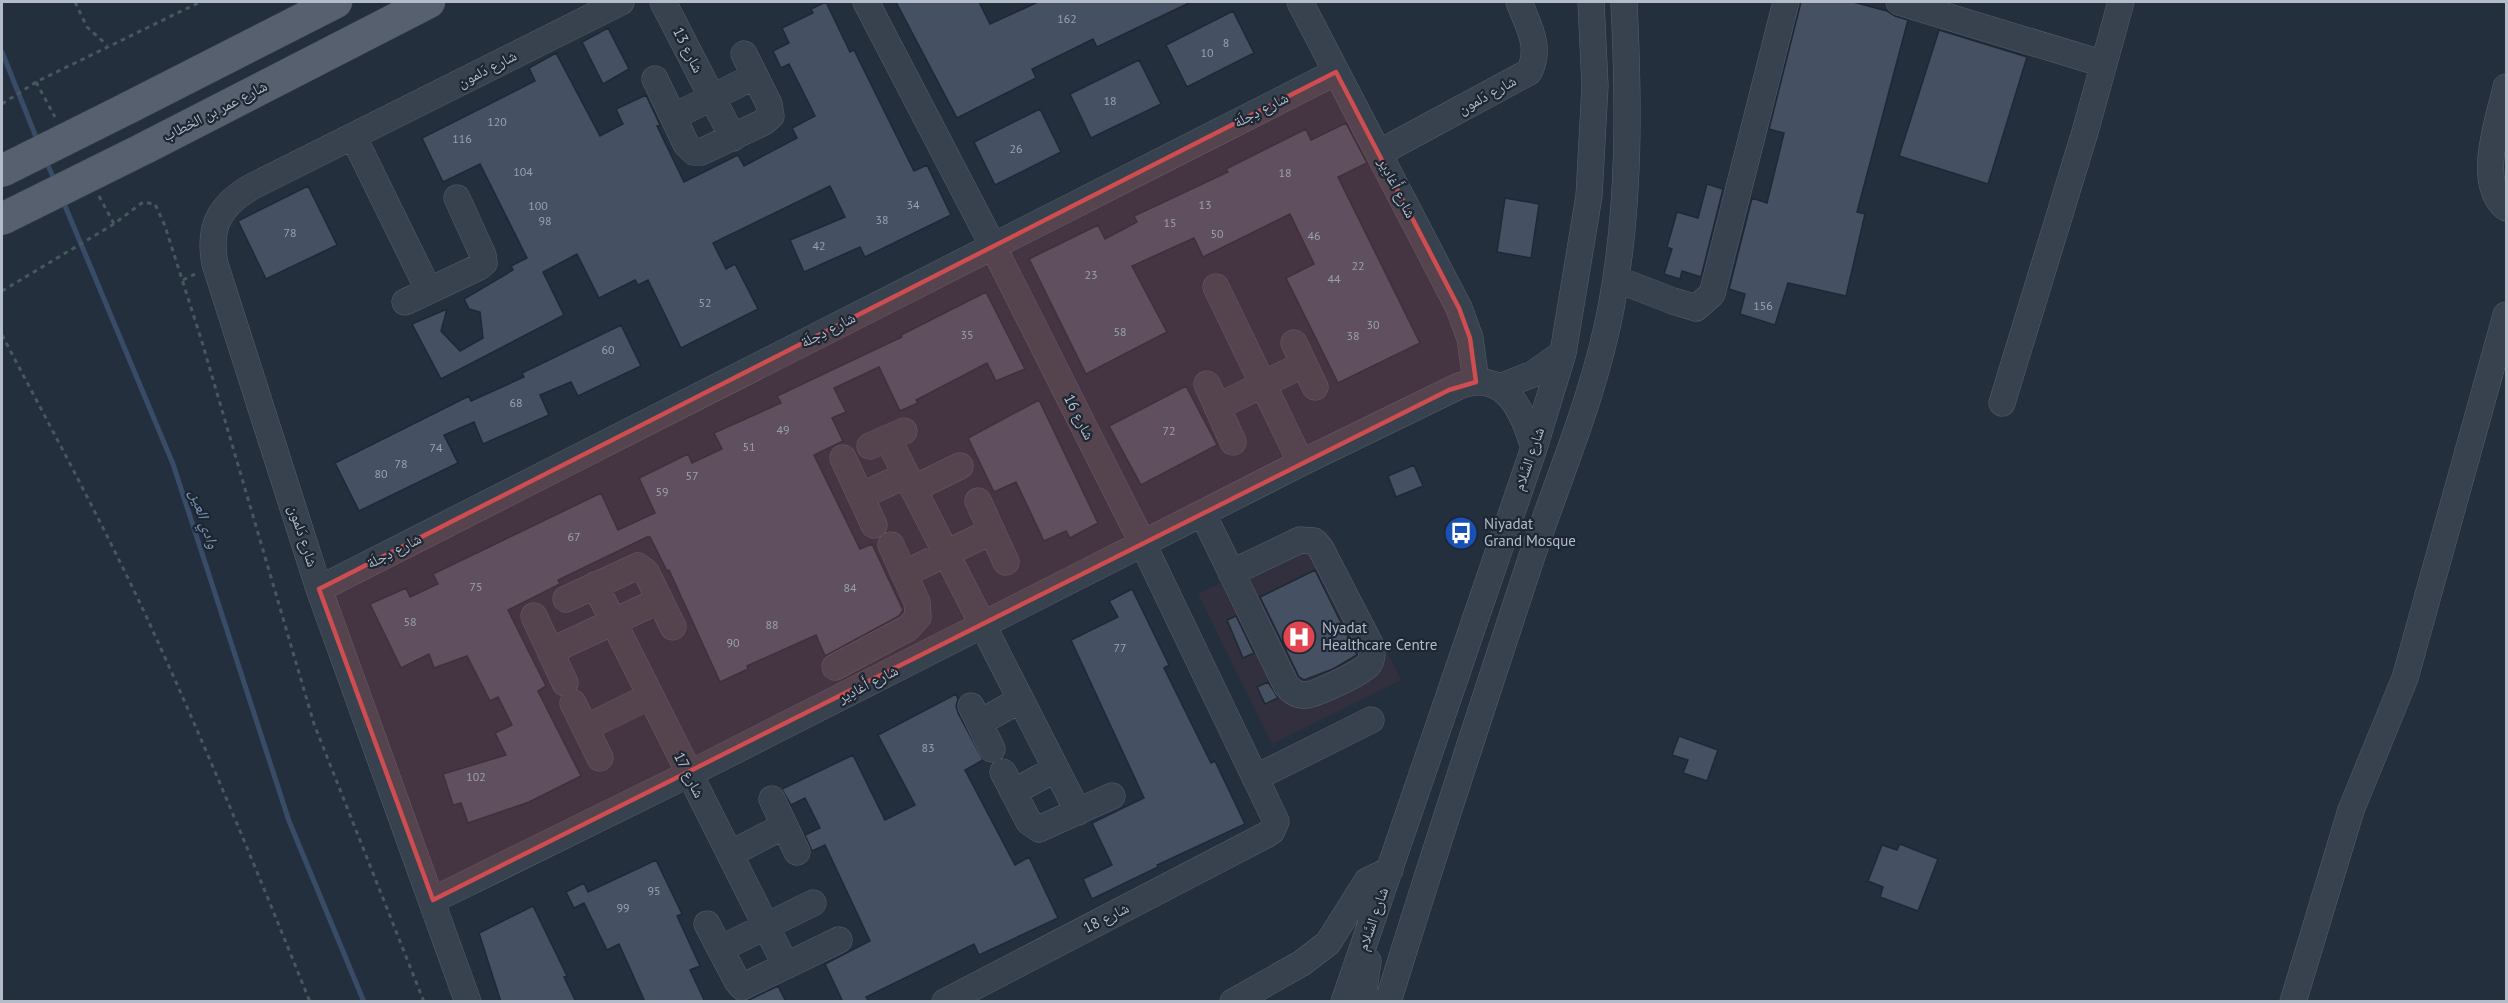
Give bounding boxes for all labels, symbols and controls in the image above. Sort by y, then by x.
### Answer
house number: 162 [1057,11,1077,26]
street label: شارع 13 [668,24,708,76]
house number: 8 [1223,35,1229,50]
house number: 10 [1200,45,1214,60]
street label: شارع دَلمون [454,46,520,92]
street label: شارع دَلمون [1454,71,1520,119]
street label: شارع عمر بن الخطاب [159,76,271,146]
street label: شارع دِجلَة [1230,88,1292,132]
house number: 18 [1103,93,1117,108]
house number: 120 [487,114,507,129]
house number: 116 [452,131,472,146]
house number: 26 [1009,141,1023,156]
street label: شارع أَغادِير [1373,153,1422,222]
house number: 104 [513,164,533,179]
house number: 18 [1278,165,1292,180]
house number: 34 [906,197,920,212]
house number: 13 [1198,197,1212,212]
house number: 100 [528,198,548,213]
house number: 38 [875,212,889,227]
house number: 98 [538,213,552,228]
house number: 15 [1163,215,1177,230]
house number: 78 [283,225,297,240]
house number: 50 [1210,226,1224,241]
house number: 46 [1307,228,1321,243]
house number: 42 [812,238,826,253]
house number: 22 [1351,258,1365,273]
house number: 23 [1084,267,1098,282]
house number: 44 [1327,271,1341,286]
house number: 52 [698,295,712,310]
house number: 156 [1753,298,1773,313]
street label: شارع دِجلَة [797,308,859,352]
house number: 30 [1366,317,1380,332]
house number: 58 [1113,324,1127,339]
house number: 35 [960,327,974,342]
house number: 38 [1346,328,1360,343]
house number: 60 [601,342,615,357]
street label: شارع 16 [1059,391,1099,443]
house number: 68 [509,395,523,410]
house number: 49 [776,422,790,437]
house number: 72 [1162,423,1176,438]
street label: شارع السَّلام [1509,425,1549,493]
house number: 51 [742,439,756,454]
house number: 74 [429,440,443,455]
house number: 78 [394,456,408,471]
house number: 80 [374,466,388,481]
house number: 57 [685,468,699,483]
house number: 59 [655,484,669,499]
water label: وادي العين [183,487,224,553]
street label: شارع دَلمون [284,503,322,570]
place label: Niyadat Grand Mosque [1484,514,1576,550]
bus stop icon: Niyadat Grand Mosque [1443,515,1479,551]
street label: شارع دِجلَة [363,529,425,573]
house number: 67 [567,529,581,544]
house number: 75 [469,579,483,594]
house number: 84 [843,580,857,595]
house number: 58 [403,614,417,629]
house number: 88 [765,617,779,632]
place label: Nyadat Healthcare Centre [1322,618,1437,654]
hospital icon: Nyadat Healthcare Centre [1281,619,1317,655]
house number: 90 [726,635,740,650]
house number: 77 [1113,640,1127,655]
street label: شارع أَغادِير [833,659,902,708]
house number: 83 [921,740,935,755]
street label: شارع 17 [669,749,709,801]
house number: 102 [466,769,486,784]
house number: 95 [647,883,661,898]
street label: شارع السَّلام [1353,885,1393,953]
street label: شارع 18 [1080,898,1132,938]
house number: 99 [616,900,630,915]

